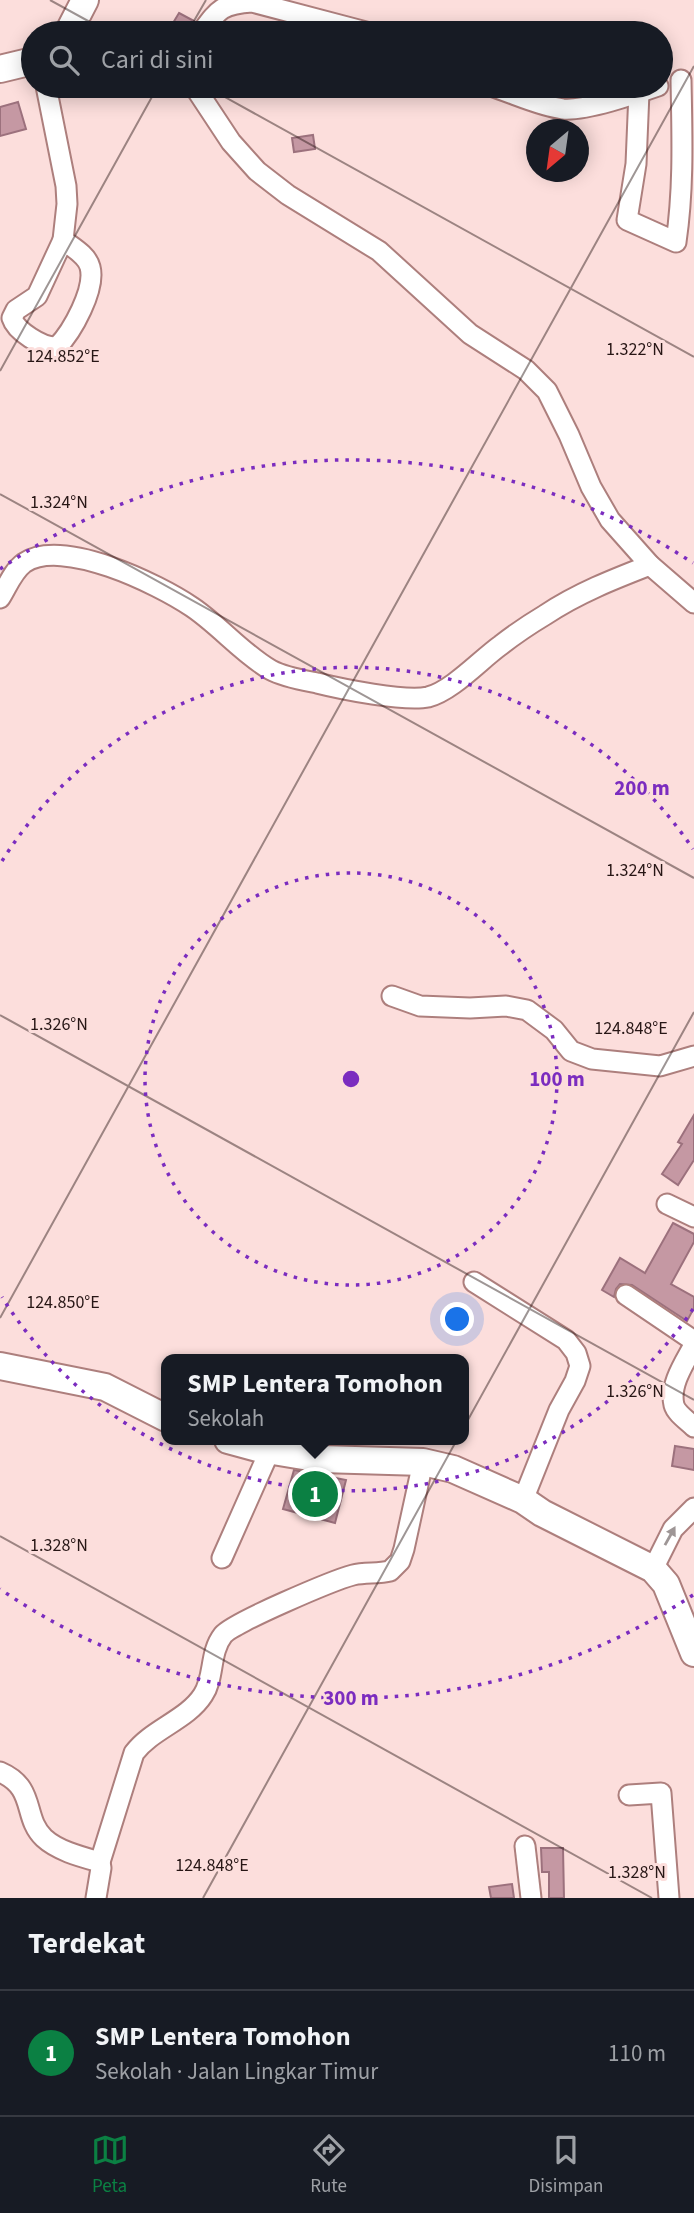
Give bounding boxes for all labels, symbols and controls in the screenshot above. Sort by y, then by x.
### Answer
search box [21,21,673,98]
icon: search [45,41,83,79]
text: Cari di sini [101,41,214,78]
north arrow [526,119,589,182]
text: 1.322°N [606,337,664,362]
text: 124.852°E [26,344,100,369]
text: 1.324°N [30,490,88,515]
text: 200 m [614,773,670,803]
text: 1.324°N [606,858,664,883]
text: 1.326°N [30,1012,88,1037]
text: 124.848°E [594,1016,668,1041]
text: 100 m [529,1064,585,1094]
centre of rings [339,1067,363,1091]
text: 124.850°E [26,1290,100,1315]
your location [440,1302,474,1336]
popup [161,1354,469,1445]
text: SMP Lentera Tomohon [187,1365,443,1402]
text: 1.326°N [606,1379,664,1404]
text: Sekolah [187,1402,264,1435]
pin: 1 [292,1468,338,1520]
one-way arrow [664,1526,676,1546]
text: 1.328°N [30,1533,88,1558]
text: 300 m [323,1683,379,1713]
text: 124.848°E [175,1853,249,1878]
text: 1.328°N [608,1860,666,1885]
text: Terdekat [28,1922,145,1965]
text: SMP Lentera Tomohon [95,2018,351,2055]
text: 1 [45,2037,57,2070]
text: 110 m [608,2037,666,2070]
text: Sekolah · Jalan Lingkar Timur [95,2055,378,2088]
tab: Peta [91,2131,129,2200]
tab: Rute [310,2131,348,2200]
tab: Disimpan [529,2131,604,2200]

